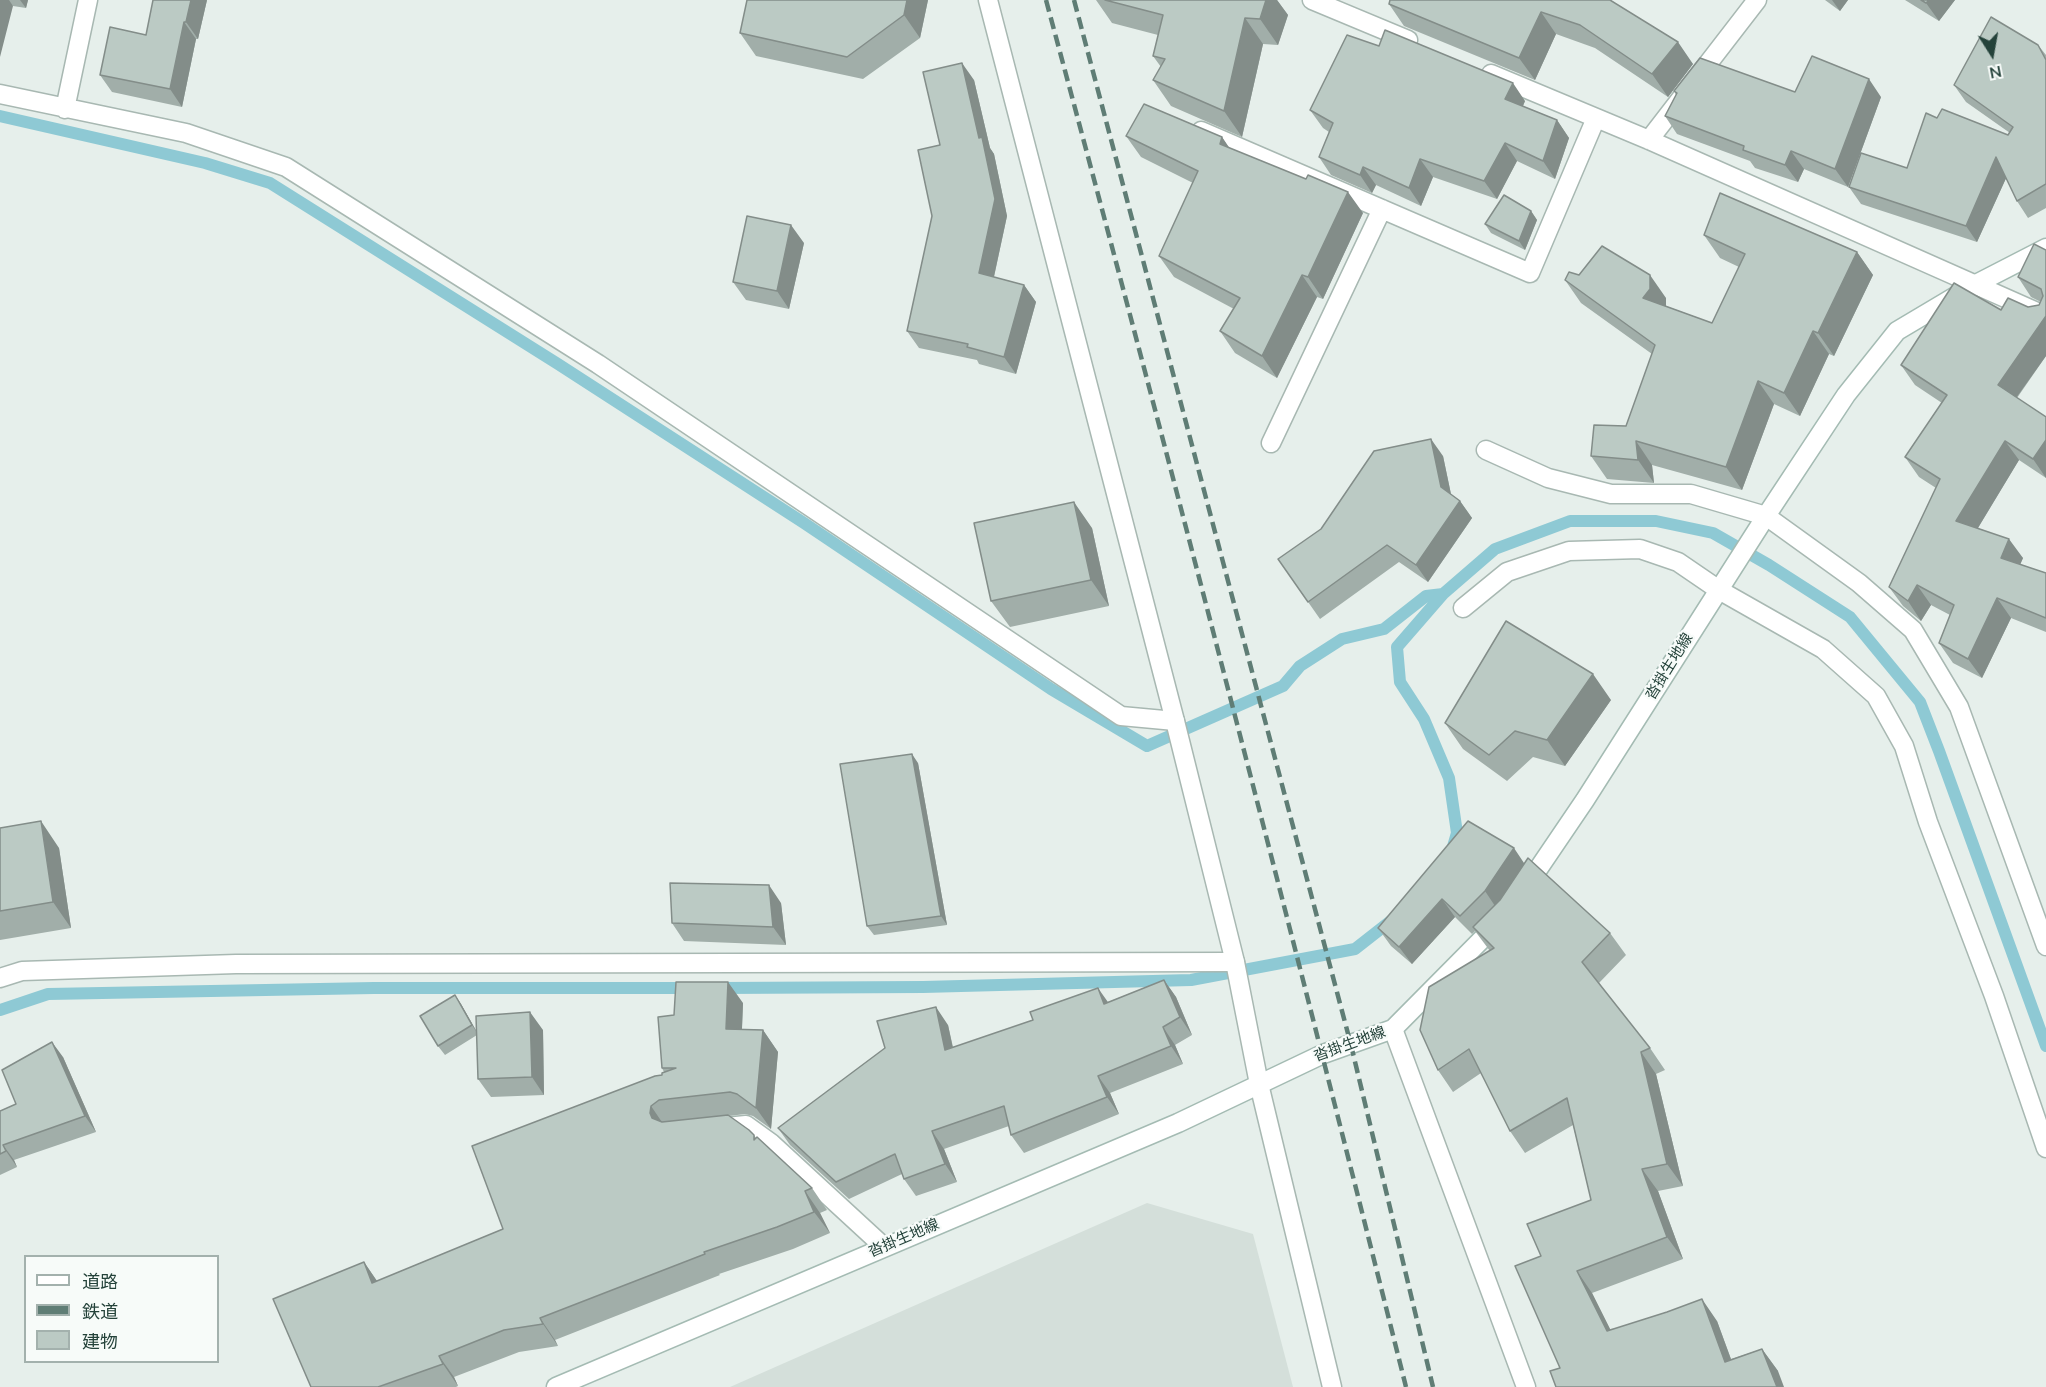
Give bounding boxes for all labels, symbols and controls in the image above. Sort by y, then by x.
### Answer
north arrow [1962,24,2022,84]
text: N [1987,60,2003,84]
street label: 沓掛生地線 [1642,630,1698,704]
street label: 沓掛生地線 [1312,1024,1388,1066]
street label: 沓掛生地線 [866,1216,942,1262]
legend [24,1255,219,1363]
text: 道路 [82,1270,118,1294]
text: 鉄道 [82,1300,118,1324]
text: 建物 [82,1330,118,1354]

